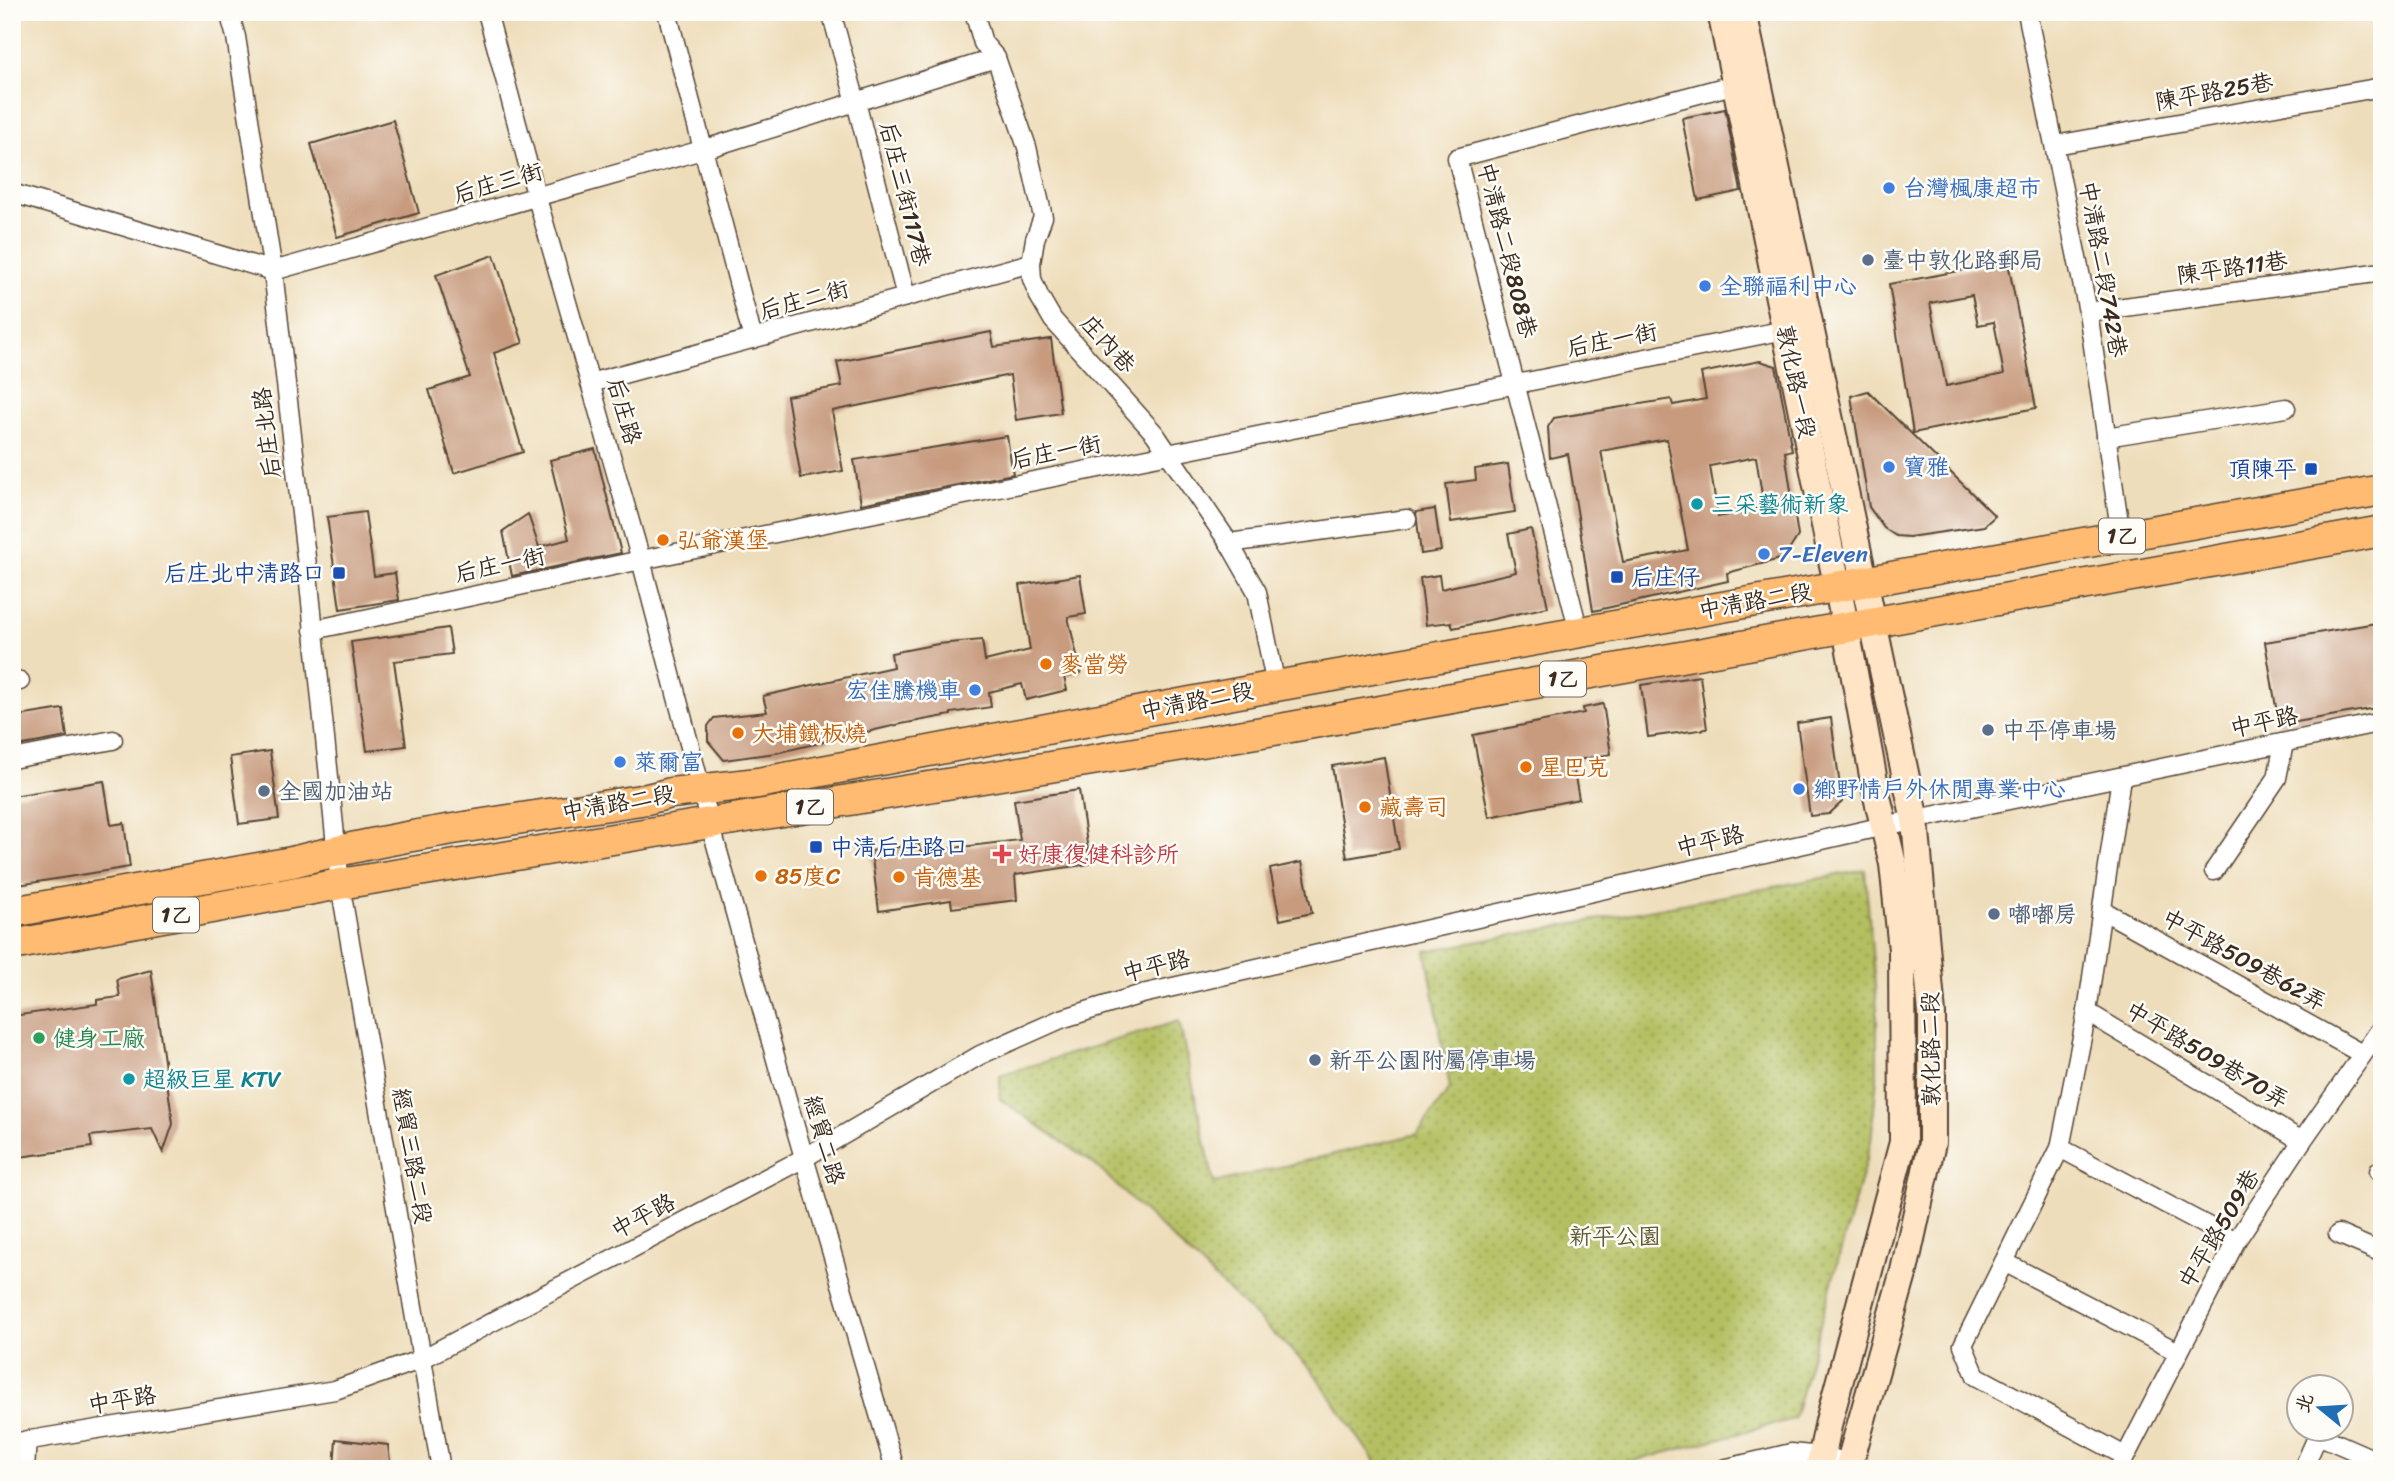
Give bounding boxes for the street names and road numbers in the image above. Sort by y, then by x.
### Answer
street label: 陳平路25巷 [2152,61,2277,123]
street label: 后庄三街117巷 [867,117,943,272]
street label: 后庄三街 [448,151,548,215]
street label: 中清路二段808巷 [1465,158,1549,343]
street label: 中清路二段742巷 [2067,177,2139,362]
street label: 陳平路11巷 [2174,240,2291,296]
street label: 后庄二街 [754,268,854,332]
street label: 庄內巷 [1070,305,1147,384]
street label: 后庄一街 [1563,311,1661,369]
street label: 敦化路一段 [1764,321,1828,443]
street label: 后庄路 [595,372,653,450]
street label: 后庄北路 [241,385,293,481]
street label: 后庄一街 [1007,423,1105,481]
road number: 1乙 [2099,518,2145,554]
street label: 后庄一街 [451,535,549,595]
street label: 中清路二段 [1695,571,1815,631]
road number: 1乙 [1540,662,1586,696]
street label: 中清路二段 [1137,670,1257,732]
street label: 中平路 [2226,695,2302,749]
street label: 中清路二段 [558,773,678,833]
road number: 1乙 [787,790,833,824]
street label: 中平路 [1672,813,1748,869]
street label: 中平路509巷62弄 [2154,897,2334,1023]
road number: 1乙 [153,898,199,932]
street label: 中平路 [1118,938,1194,994]
street label: 中平路509巷70弄 [2117,990,2297,1120]
street label: 敦化路二段 [1909,991,1953,1107]
street label: 經貿三路二段 [380,1084,444,1228]
street label: 經貿二路 [792,1090,856,1190]
street label: 中平路509巷 [2167,1160,2272,1297]
street label: 中平路 [603,1182,683,1250]
street label: 中平路 [85,1374,159,1426]

